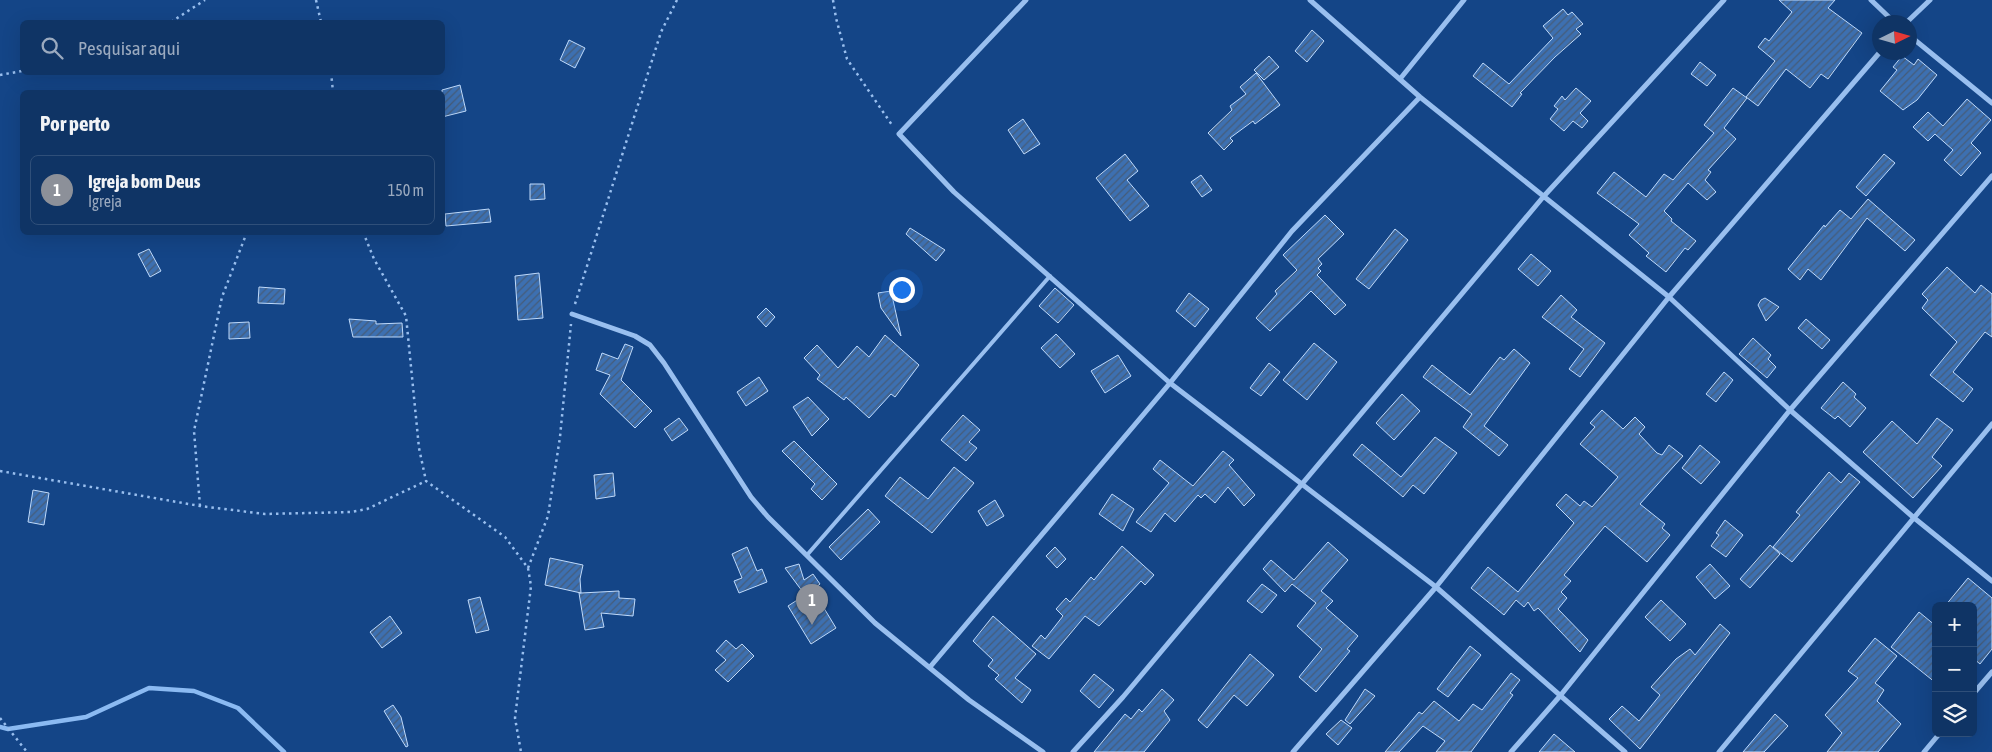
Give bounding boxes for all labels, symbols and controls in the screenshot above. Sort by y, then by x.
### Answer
north arrow [1872,15,1917,60]
search box [20,20,445,75]
icon: search [38,34,66,62]
text: Pesquisar aqui [78,37,180,59]
text: Por perto [40,111,110,135]
text: Igreja bom Deus [88,170,200,192]
text: 1 [53,181,61,199]
text: 150 m [388,181,424,199]
text: Igreja [88,192,122,210]
your location [889,277,915,303]
pin: 1 [796,584,828,625]
map controls [1932,602,1977,737]
button: + [1932,602,1977,647]
button: − [1932,647,1977,692]
button: layers [1932,692,1977,737]

